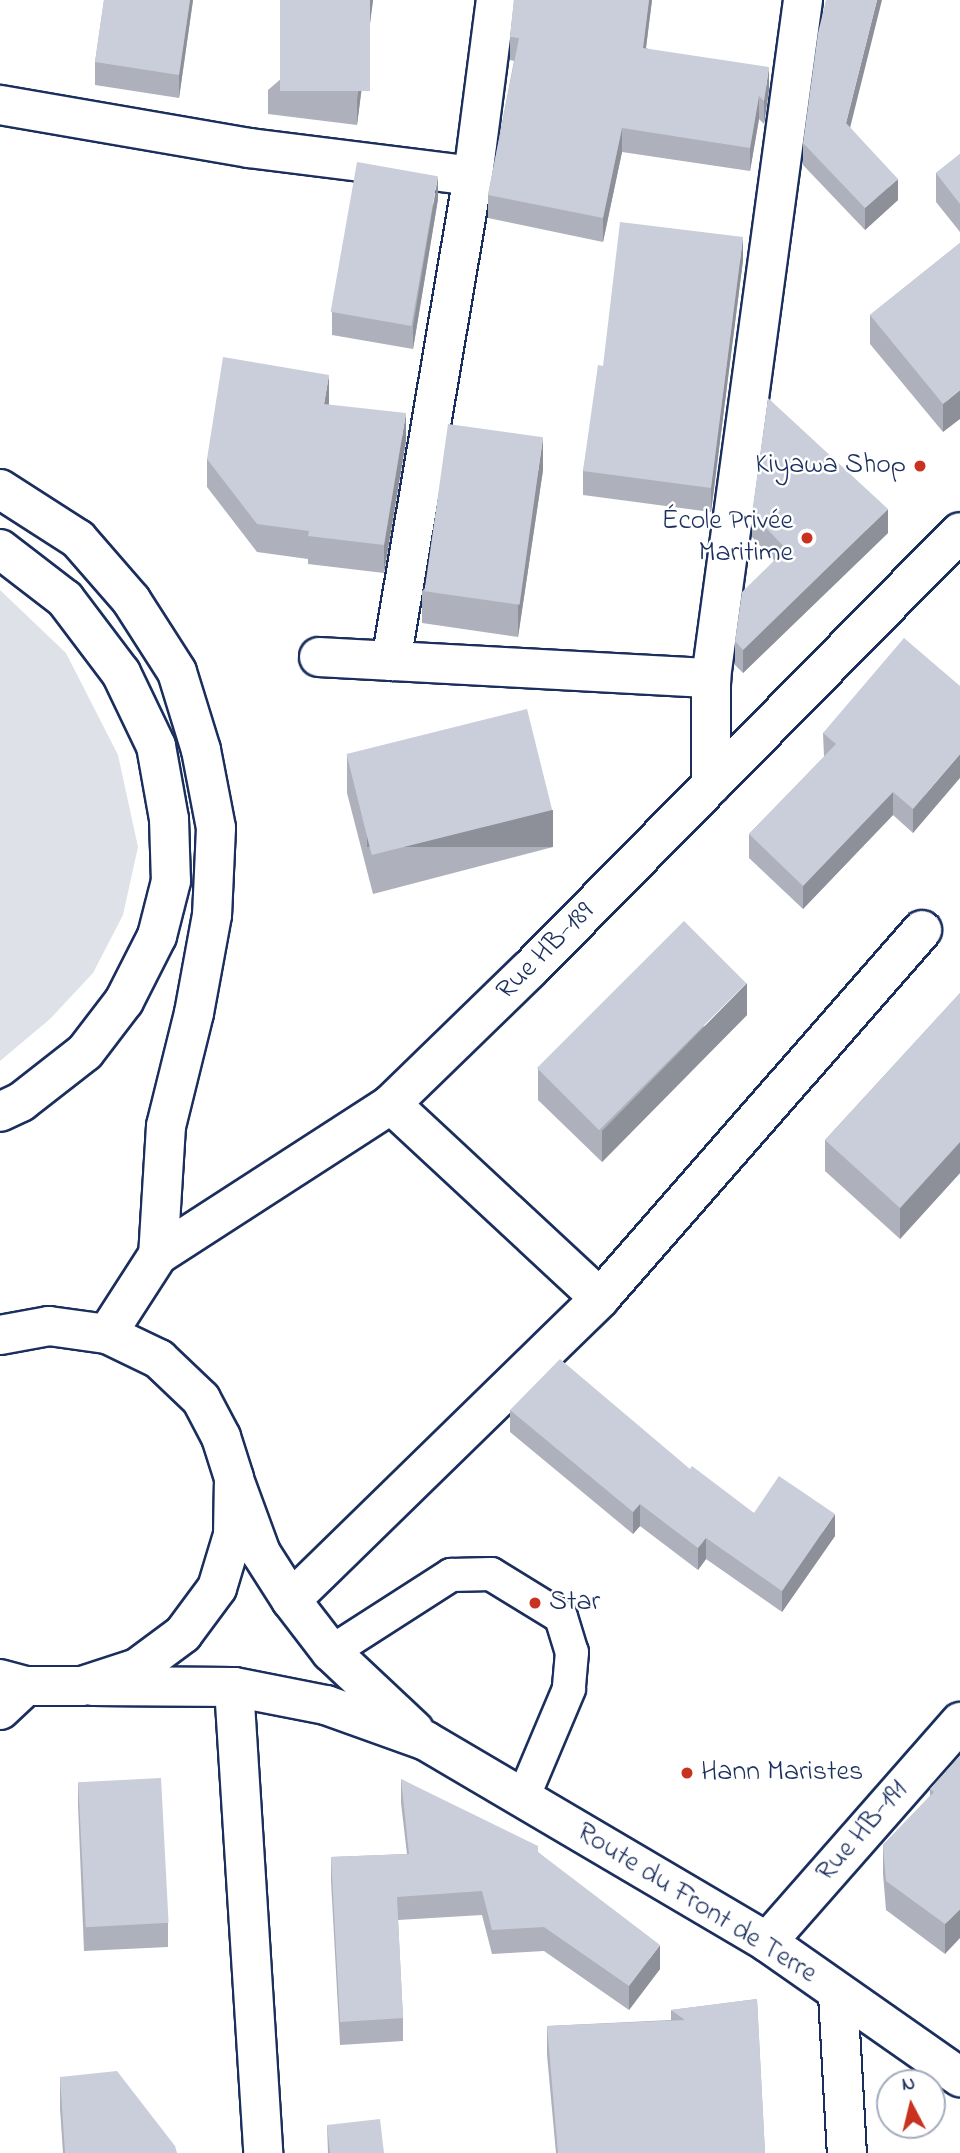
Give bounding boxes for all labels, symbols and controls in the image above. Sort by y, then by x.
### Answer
place label: Kiyawa Shop [755,449,906,483]
marker: Kiyawa Shop [912,458,928,474]
place label: École Privée Maritime [661,505,793,571]
marker: École Privée Maritime [799,530,815,546]
street label: Rue HB-189 [490,896,602,1008]
place label: Star [549,1586,600,1620]
marker: Star [527,1595,543,1611]
place label: Hann Maristes [701,1756,863,1790]
marker: Hann Maristes [679,1765,695,1781]
street label: Rue HB-191 [810,1775,916,1889]
street label: Route du Front de Terre [570,1816,822,1992]
north arrow [876,2069,946,2139]
text: N [901,2070,917,2099]

